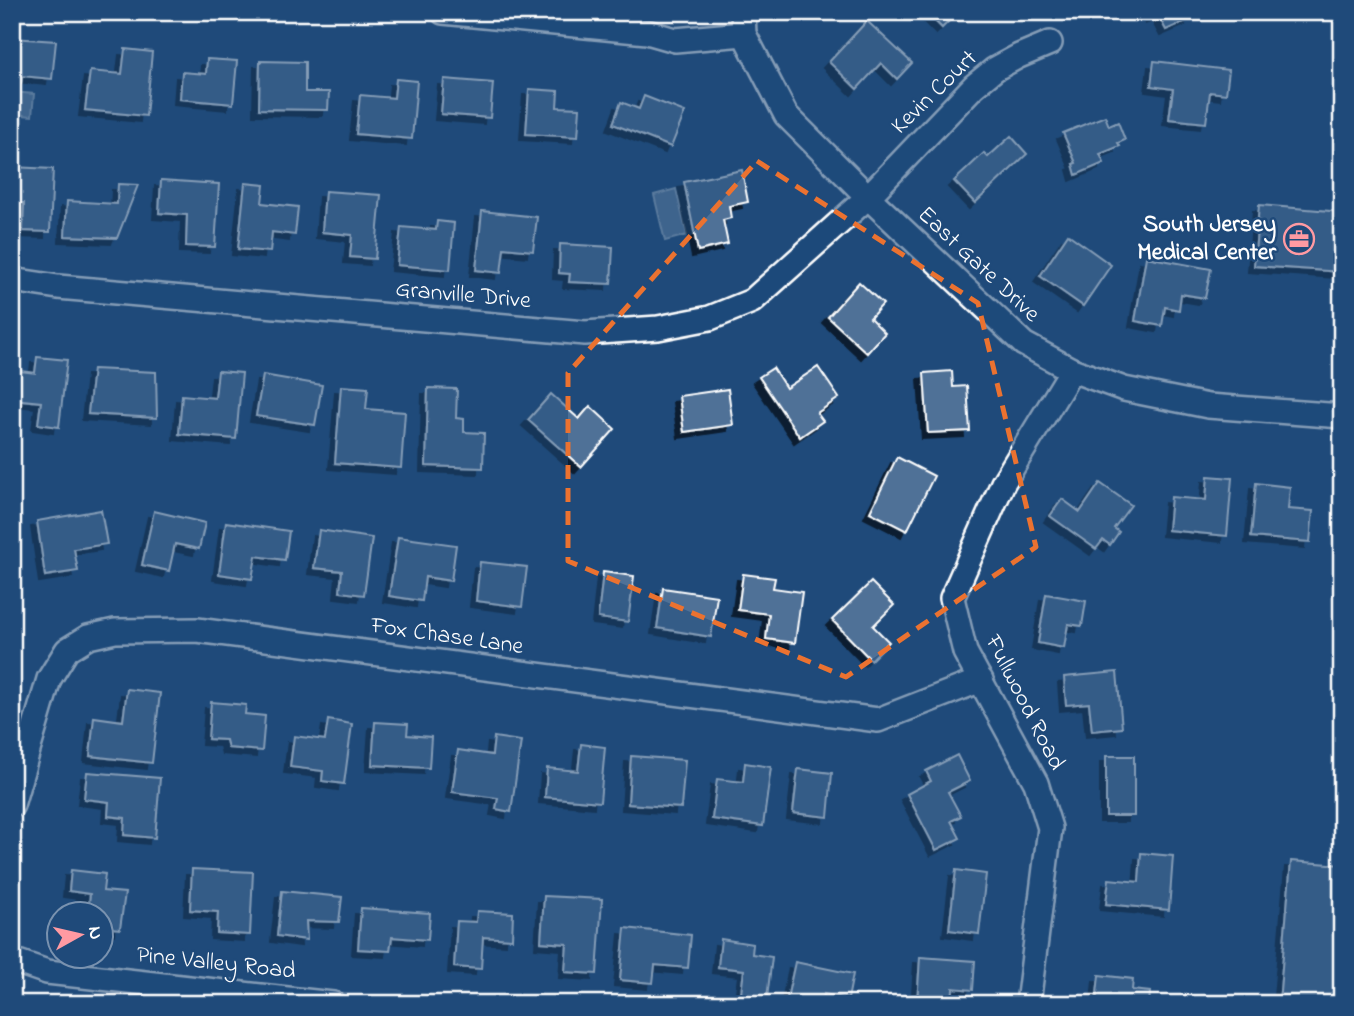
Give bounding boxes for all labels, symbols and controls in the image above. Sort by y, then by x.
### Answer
street label: Kevin Court [884,43,986,143]
street label: East Gate Drive [909,199,1047,331]
place label: South Jersey Medical Center [1137,208,1277,271]
office icon: South Jersey Medical Center [1282,222,1316,256]
street label: Granville Drive [394,273,532,319]
street label: Fox Chase Lane [368,609,526,665]
street label: Fullwood Road [974,628,1073,777]
north arrow [46,900,116,970]
text: N [80,925,109,941]
street label: Pine Valley Road [135,938,298,991]

